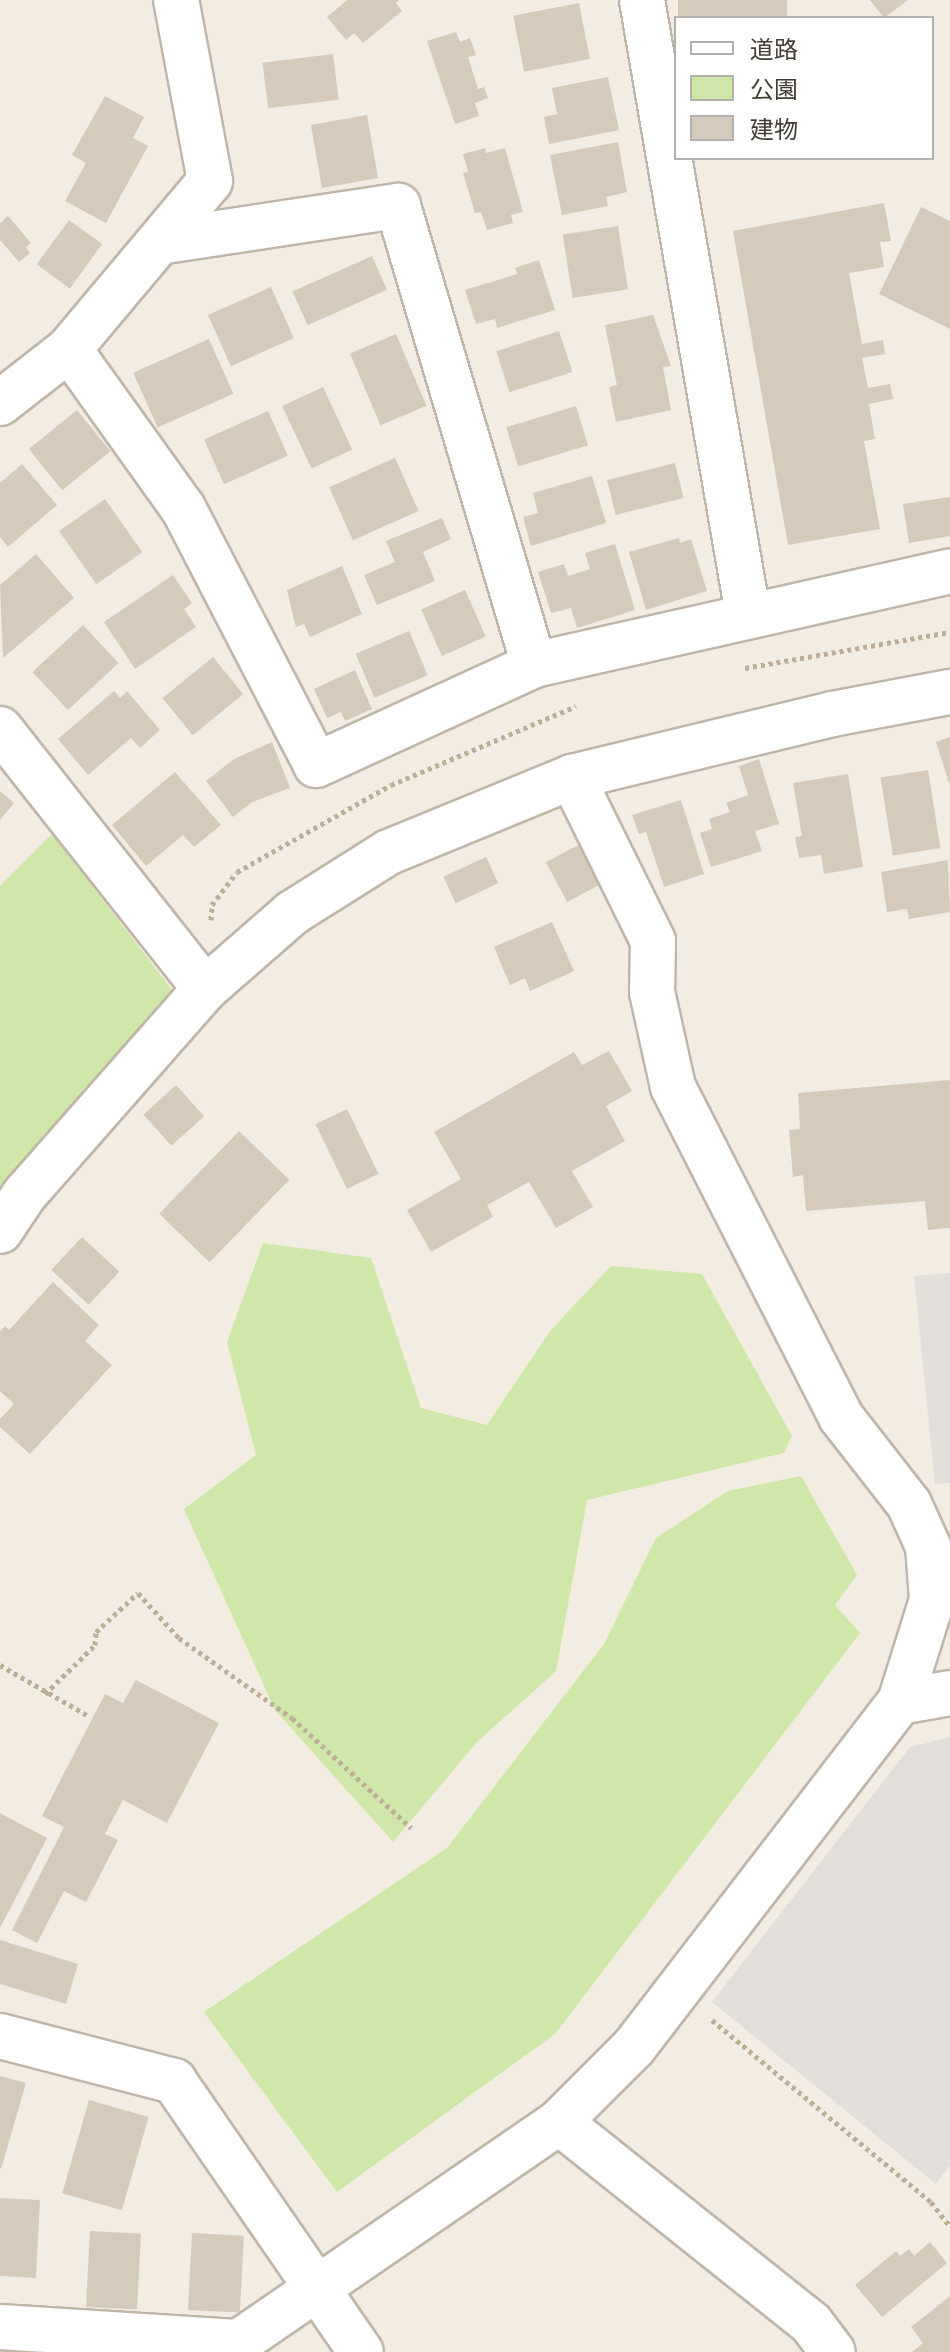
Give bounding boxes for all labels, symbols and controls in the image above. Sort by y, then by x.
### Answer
legend [674,16,934,160]
text: 道路 [750,34,798,66]
text: 公園 [750,74,798,106]
text: 建物 [750,114,798,146]

